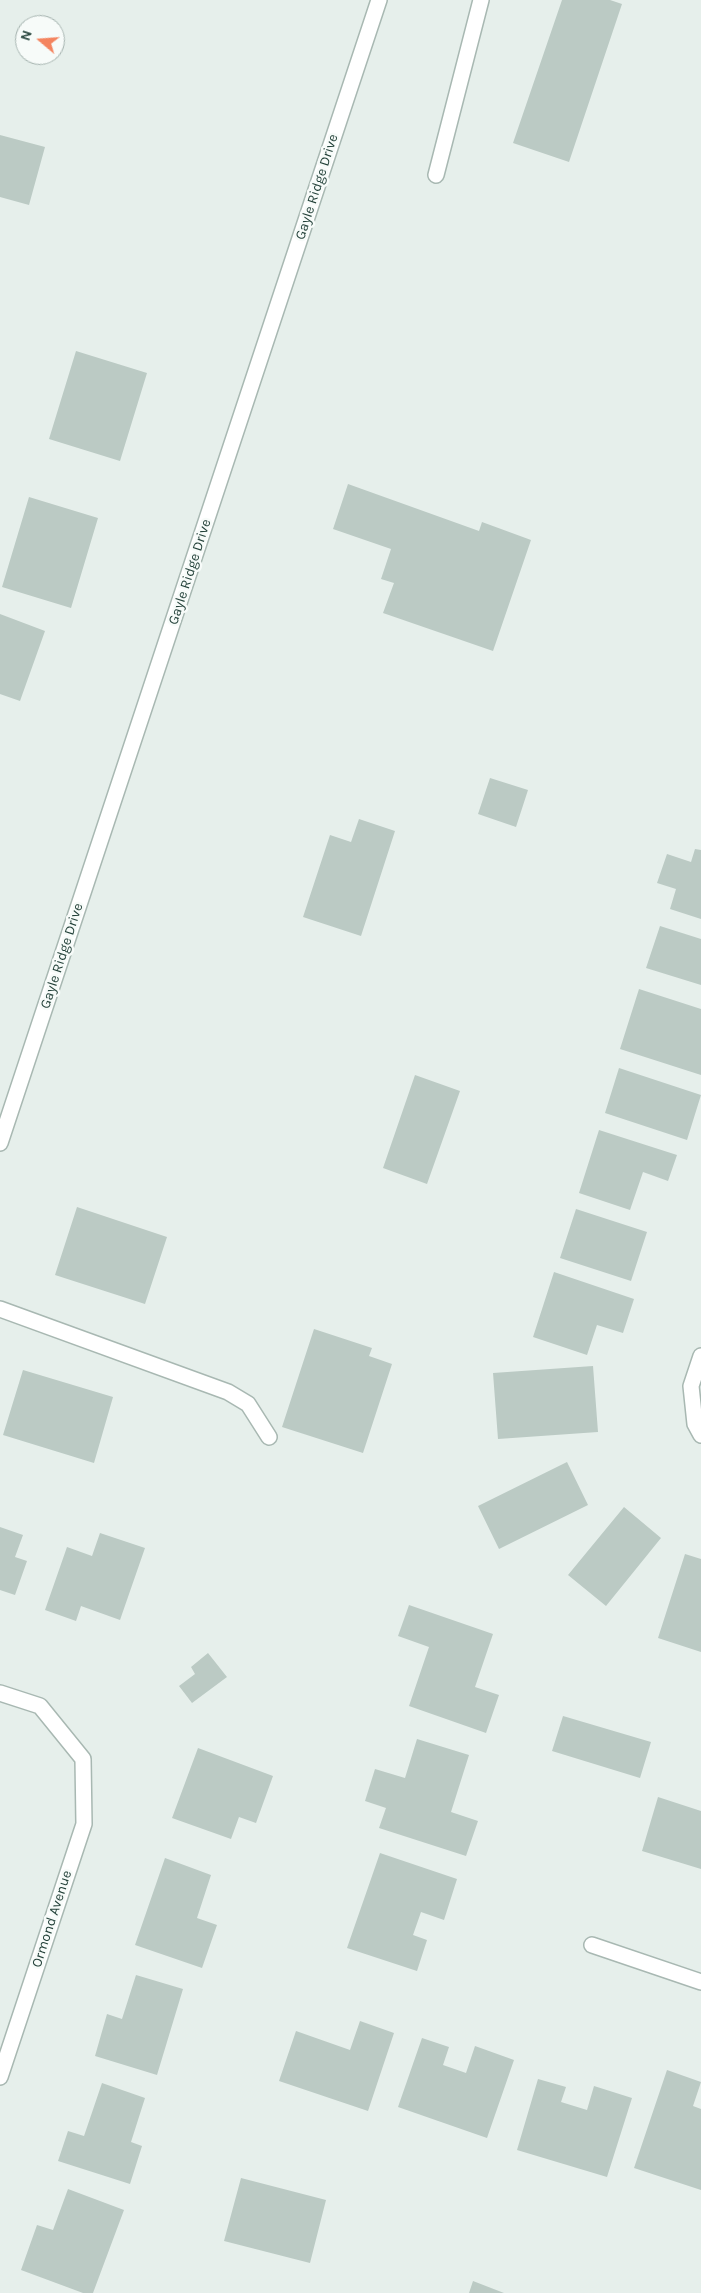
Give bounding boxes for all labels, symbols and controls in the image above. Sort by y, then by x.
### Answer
north arrow [15,15,65,65]
text: N [17,28,36,43]
street label: Gayle Ridge Drive [292,132,342,242]
street label: Gayle Ridge Drive [165,517,215,627]
street label: Gayle Ridge Drive [37,901,87,1011]
street label: Ormond Avenue [28,1868,76,1970]

